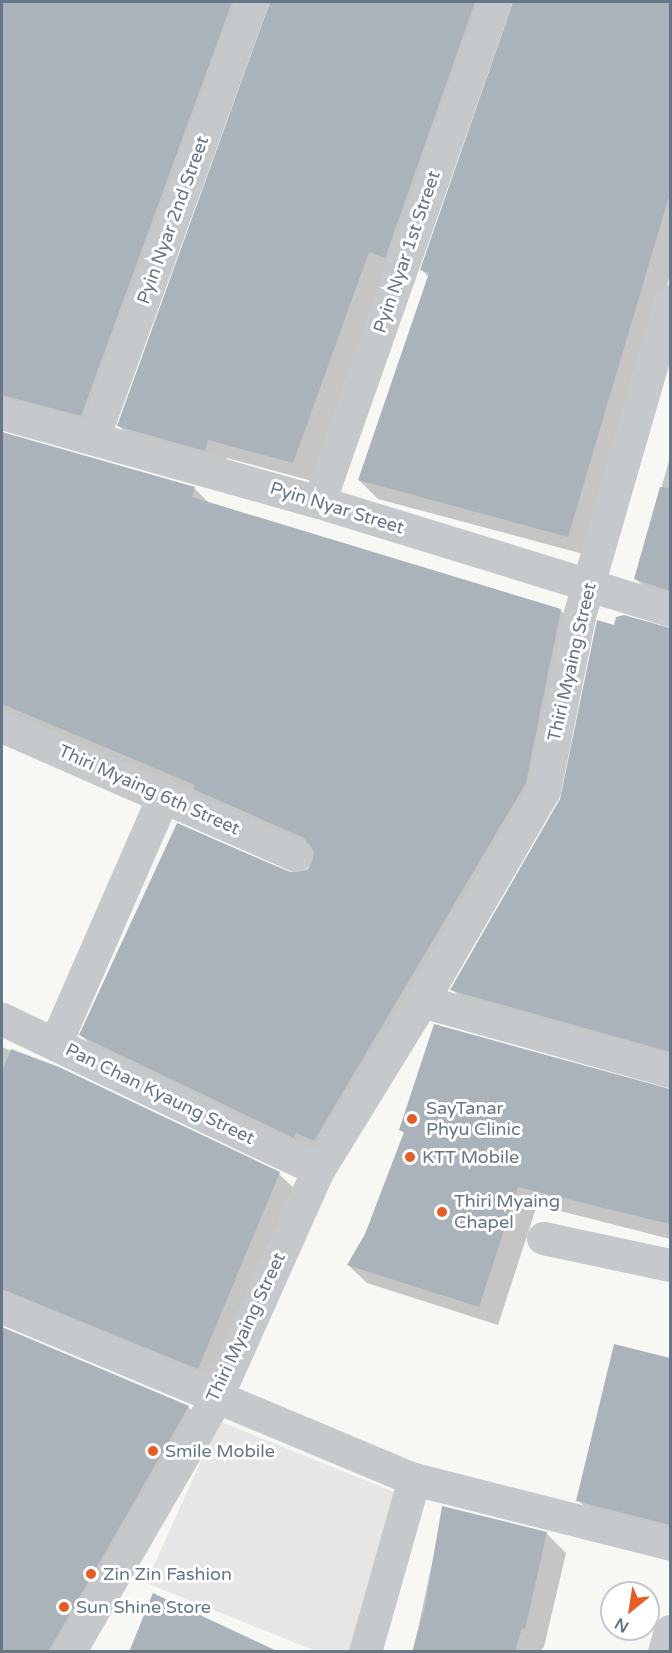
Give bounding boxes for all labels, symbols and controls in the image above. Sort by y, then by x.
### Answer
street label: Pyin Nyar 2nd Street [133,133,213,307]
street label: Pyin Nyar 1st Street [369,168,445,336]
street label: Pyin Nyar Street [267,477,407,539]
street label: Thiri Myaing Street [543,581,601,743]
street label: Thiri Myaing 6th Street [55,740,243,840]
street label: Pan Chan Kyaung Street [62,1039,258,1149]
place label: SayTanar Phyu Clinic [426,1098,521,1140]
marker: SayTanar Phyu Clinic [403,1110,421,1128]
place label: KTT Mobile [422,1146,519,1168]
marker: KTT Mobile [403,1150,417,1164]
place label: Thiri Myaing Chapel [454,1191,560,1234]
marker: Thiri Myaing Chapel [435,1205,449,1219]
street label: Thiri Myaing Street [202,1249,290,1405]
place label: Smile Mobile [165,1440,275,1462]
marker: Smile Mobile [146,1444,160,1458]
place label: Zin Zin Fashion [103,1563,232,1585]
marker: Zin Zin Fashion [84,1567,98,1581]
north arrow [600,1581,660,1641]
place label: Sun Shine Store [76,1596,211,1618]
marker: Sun Shine Store [57,1600,71,1614]
text: N [611,1613,633,1637]

